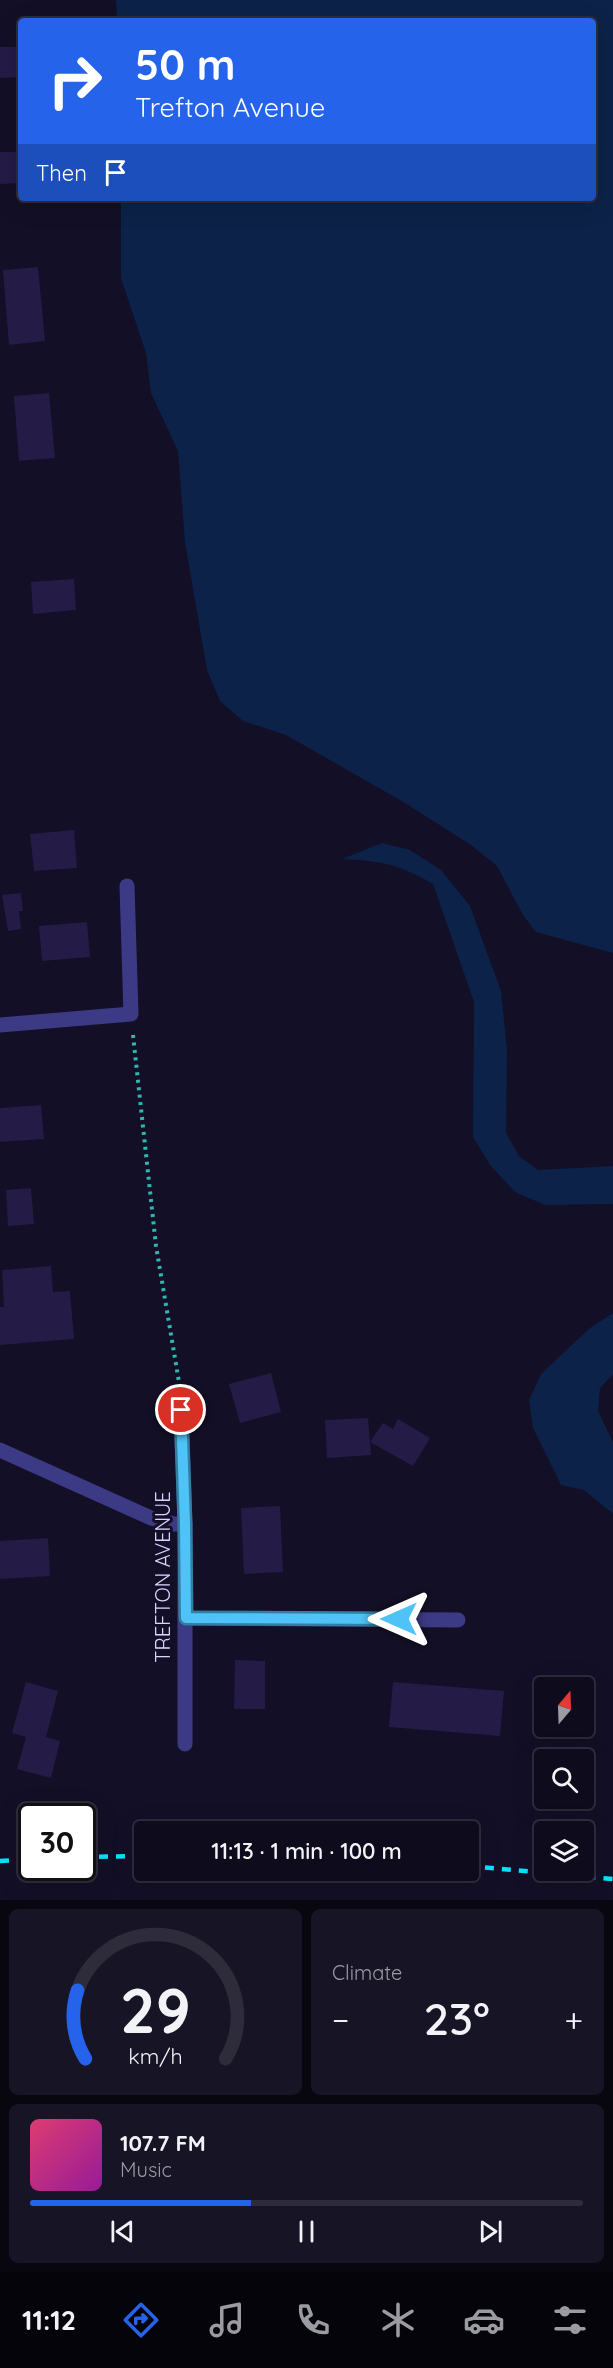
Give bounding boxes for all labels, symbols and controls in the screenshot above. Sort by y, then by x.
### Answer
text: 50 m [135,38,235,91]
icon: right [36,42,114,120]
text: Trefton Avenue [135,90,325,124]
icon: arrive [99,156,132,189]
text: Then [36,159,87,187]
pin [155,1384,206,1435]
icon: arrive [164,1393,197,1426]
street label: TREFTON AVENUE [150,1491,175,1663]
position arrow [367,1587,431,1651]
north arrow [534,1677,594,1737]
map controls [534,1677,594,1881]
button: search [534,1749,594,1809]
speed limit sign: 30 [18,1803,96,1881]
button: layers [534,1821,594,1881]
text: 11:13 · 1 min · 100 m [211,1837,402,1865]
text: Climate [332,1960,402,1985]
text: 29 [120,1971,191,2049]
text: 23° [424,1990,490,2046]
text: − [332,1999,349,2040]
text: + [564,1999,583,2040]
text: km/h [128,2043,183,2069]
text: 107.7 FM [120,2129,206,2157]
text: Music [120,2157,172,2182]
icon: previous [106,2215,139,2248]
icon: pause [290,2215,323,2248]
icon: next [474,2215,507,2248]
icon: directions [120,2299,162,2341]
icon: music [206,2299,248,2341]
icon: phone [292,2299,334,2341]
icon: climate [377,2299,419,2341]
icon: car [463,2299,505,2341]
icon: filters [549,2299,591,2341]
text: 11:12 [22,2303,76,2337]

